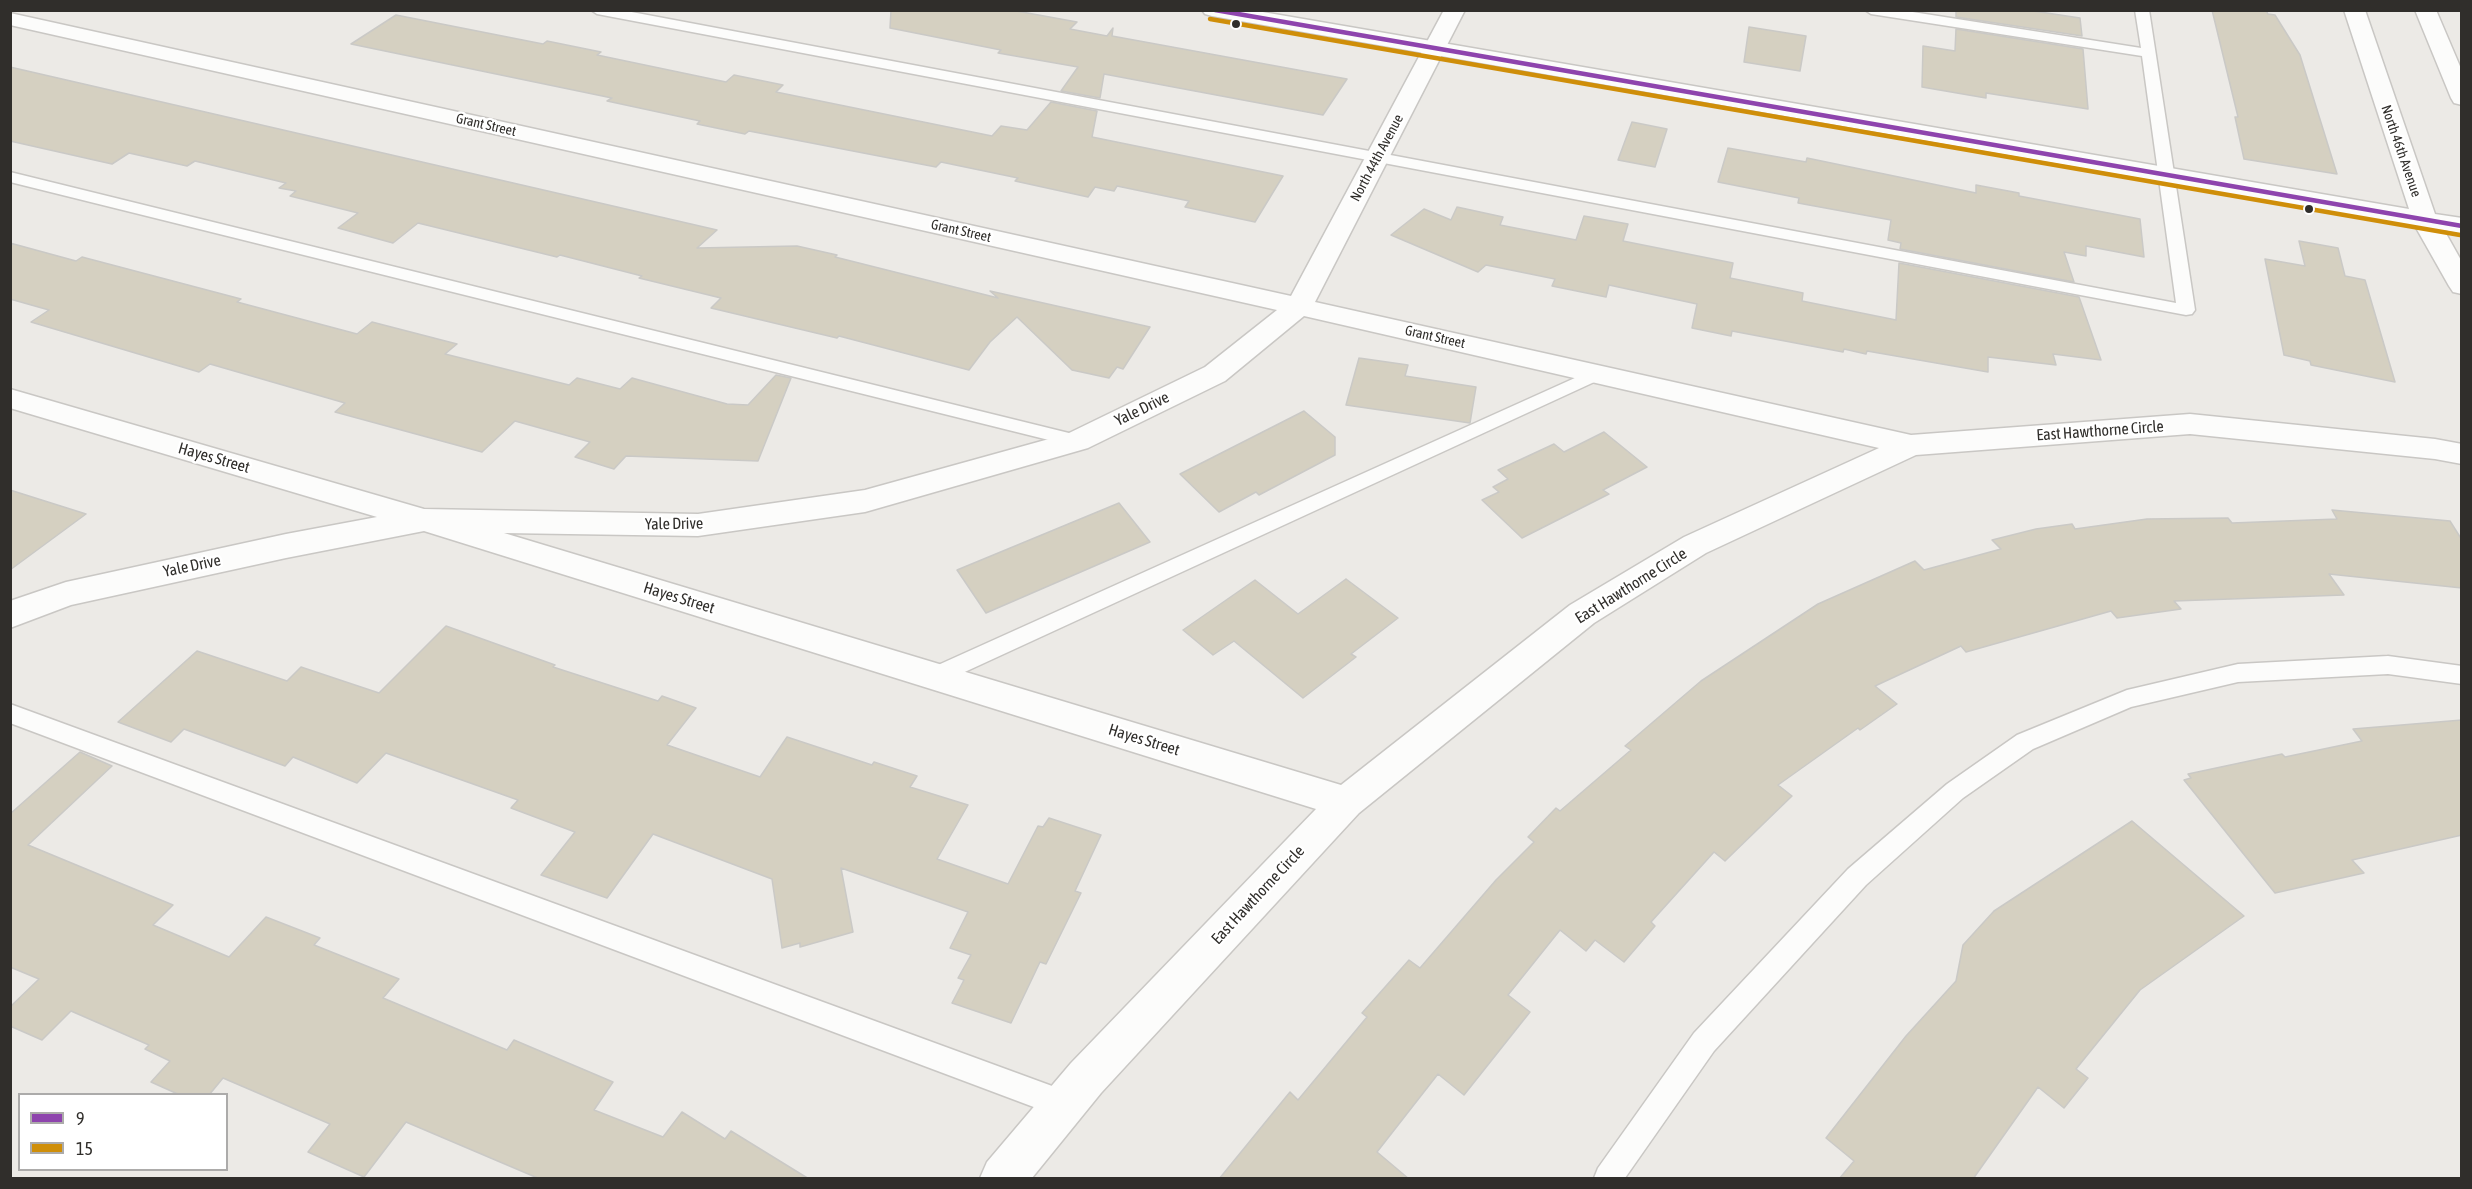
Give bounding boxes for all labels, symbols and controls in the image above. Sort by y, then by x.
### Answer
unlabelled marker [1230,18,1242,30]
street label: North 46th Avenue [2377,103,2425,199]
street label: Grant Street [454,110,518,140]
street label: North 44th Avenue [1347,112,1407,204]
unlabelled marker [2303,203,2315,215]
street label: Grant Street [929,216,993,246]
street label: Grant Street [1403,322,1467,352]
street label: Yale Drive [1112,388,1172,430]
street label: East Hawthorne Circle [2036,417,2164,445]
street label: Hayes Street [176,439,252,477]
street label: Yale Drive [645,514,703,534]
street label: East Hawthorne Circle [1572,544,1690,628]
street label: Yale Drive [162,551,222,581]
street label: Hayes Street [641,578,717,618]
street label: Hayes Street [1106,720,1182,760]
street label: East Hawthorne Circle [1207,842,1309,948]
legend [18,1093,228,1171]
text: 9 [76,1108,84,1129]
text: 15 [76,1138,93,1159]

